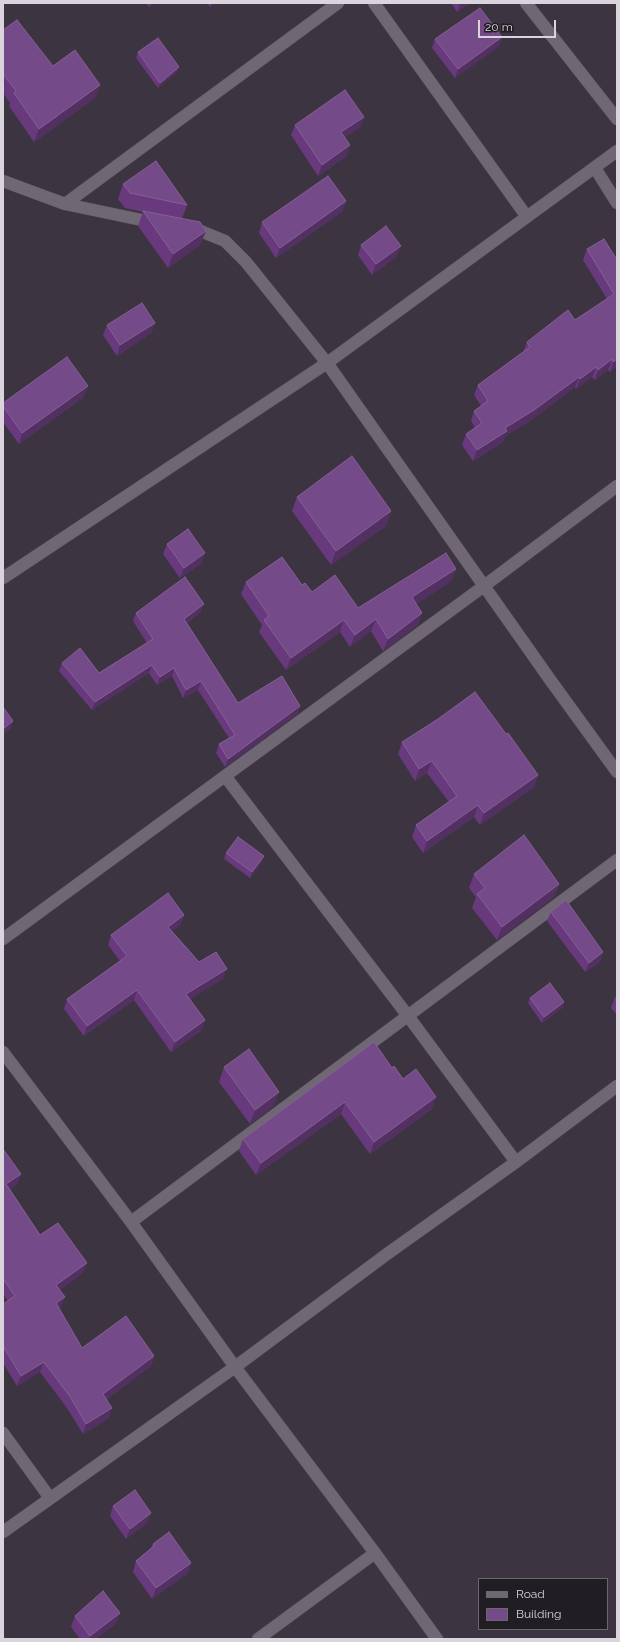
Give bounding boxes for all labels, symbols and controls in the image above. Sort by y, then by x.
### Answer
scale bar [480,12,558,38]
text: 20 m [485,20,513,34]
legend [478,1578,608,1630]
text: Road [516,1587,545,1601]
text: Building [516,1607,562,1621]

